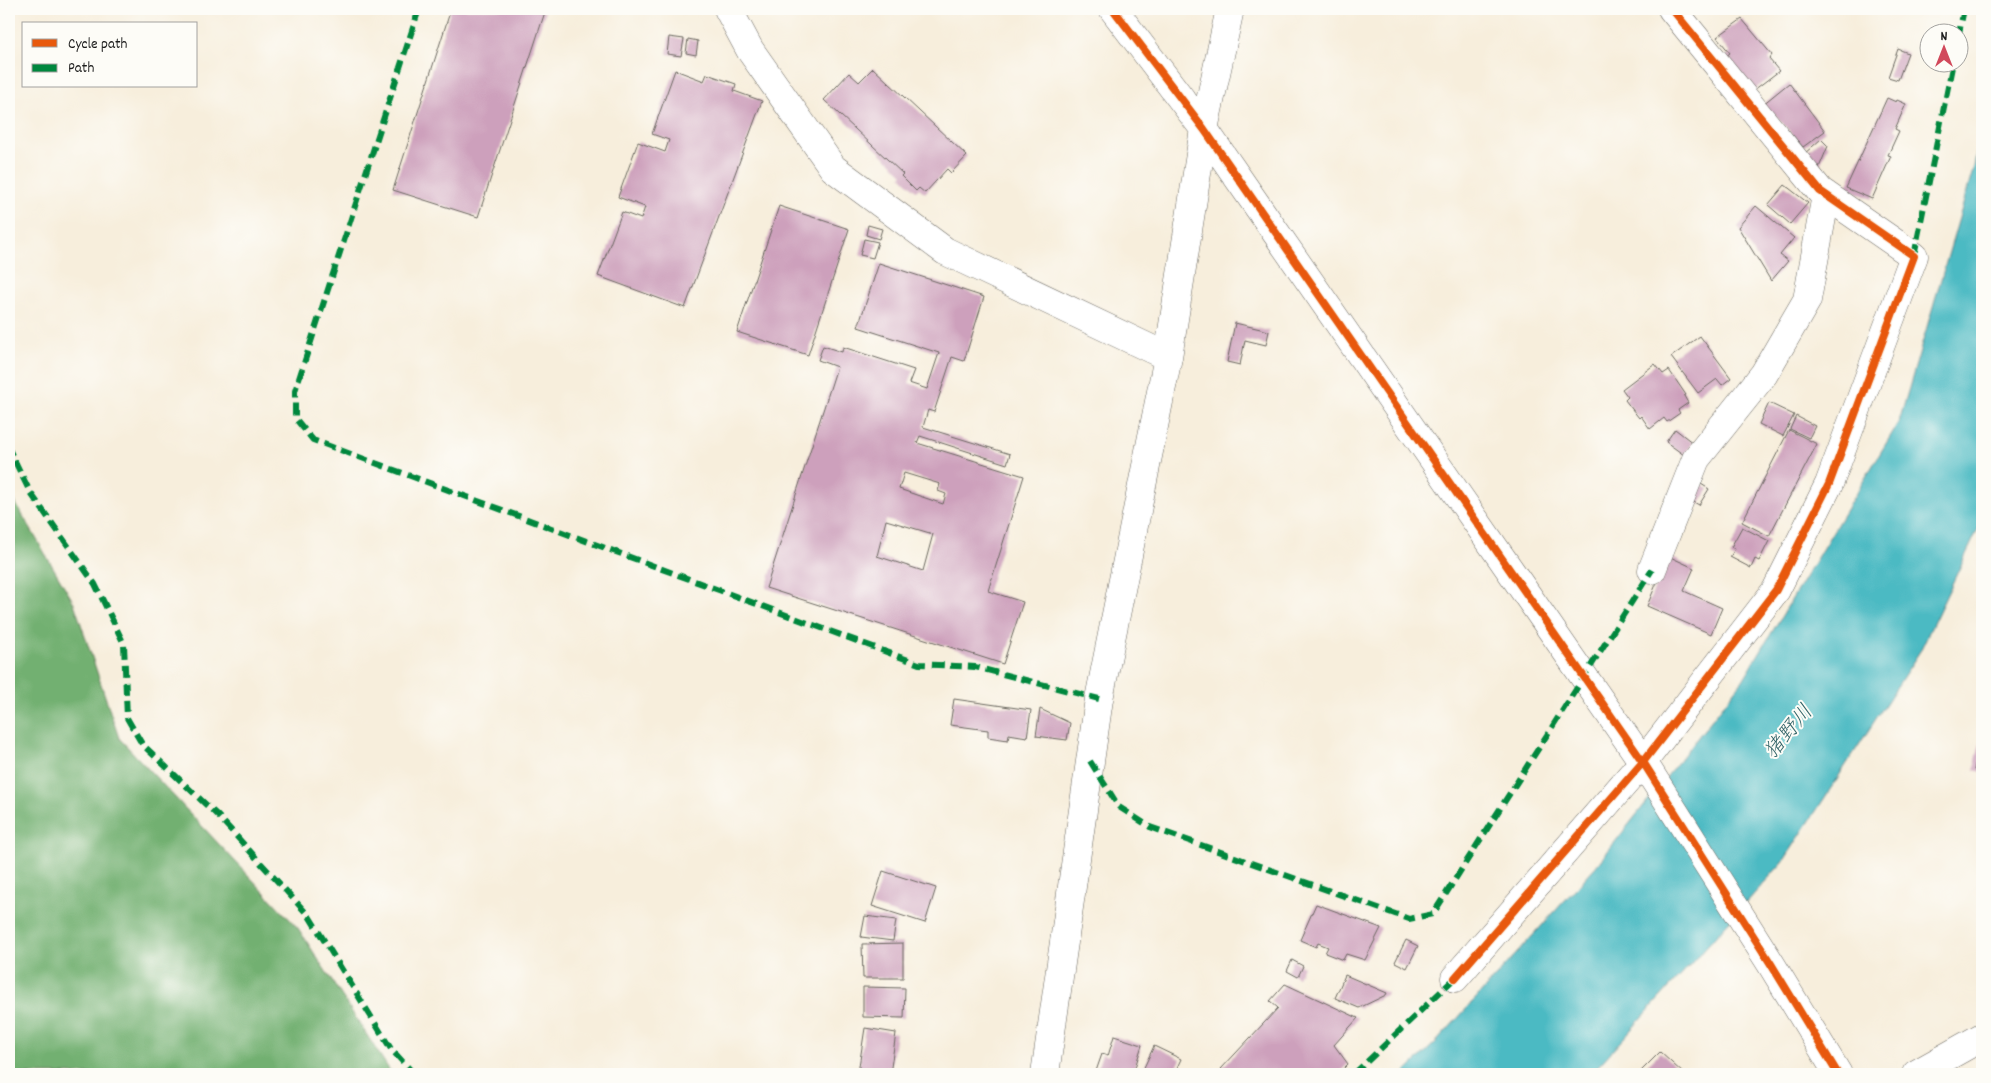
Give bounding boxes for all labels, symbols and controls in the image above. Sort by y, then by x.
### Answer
legend [22,22,198,88]
north arrow [1918,22,1968,72]
text: N [1941,27,1948,47]
text: Cycle path [68,34,128,56]
text: Path [68,58,94,80]
water label: 猪野川 [1758,699,1822,767]

